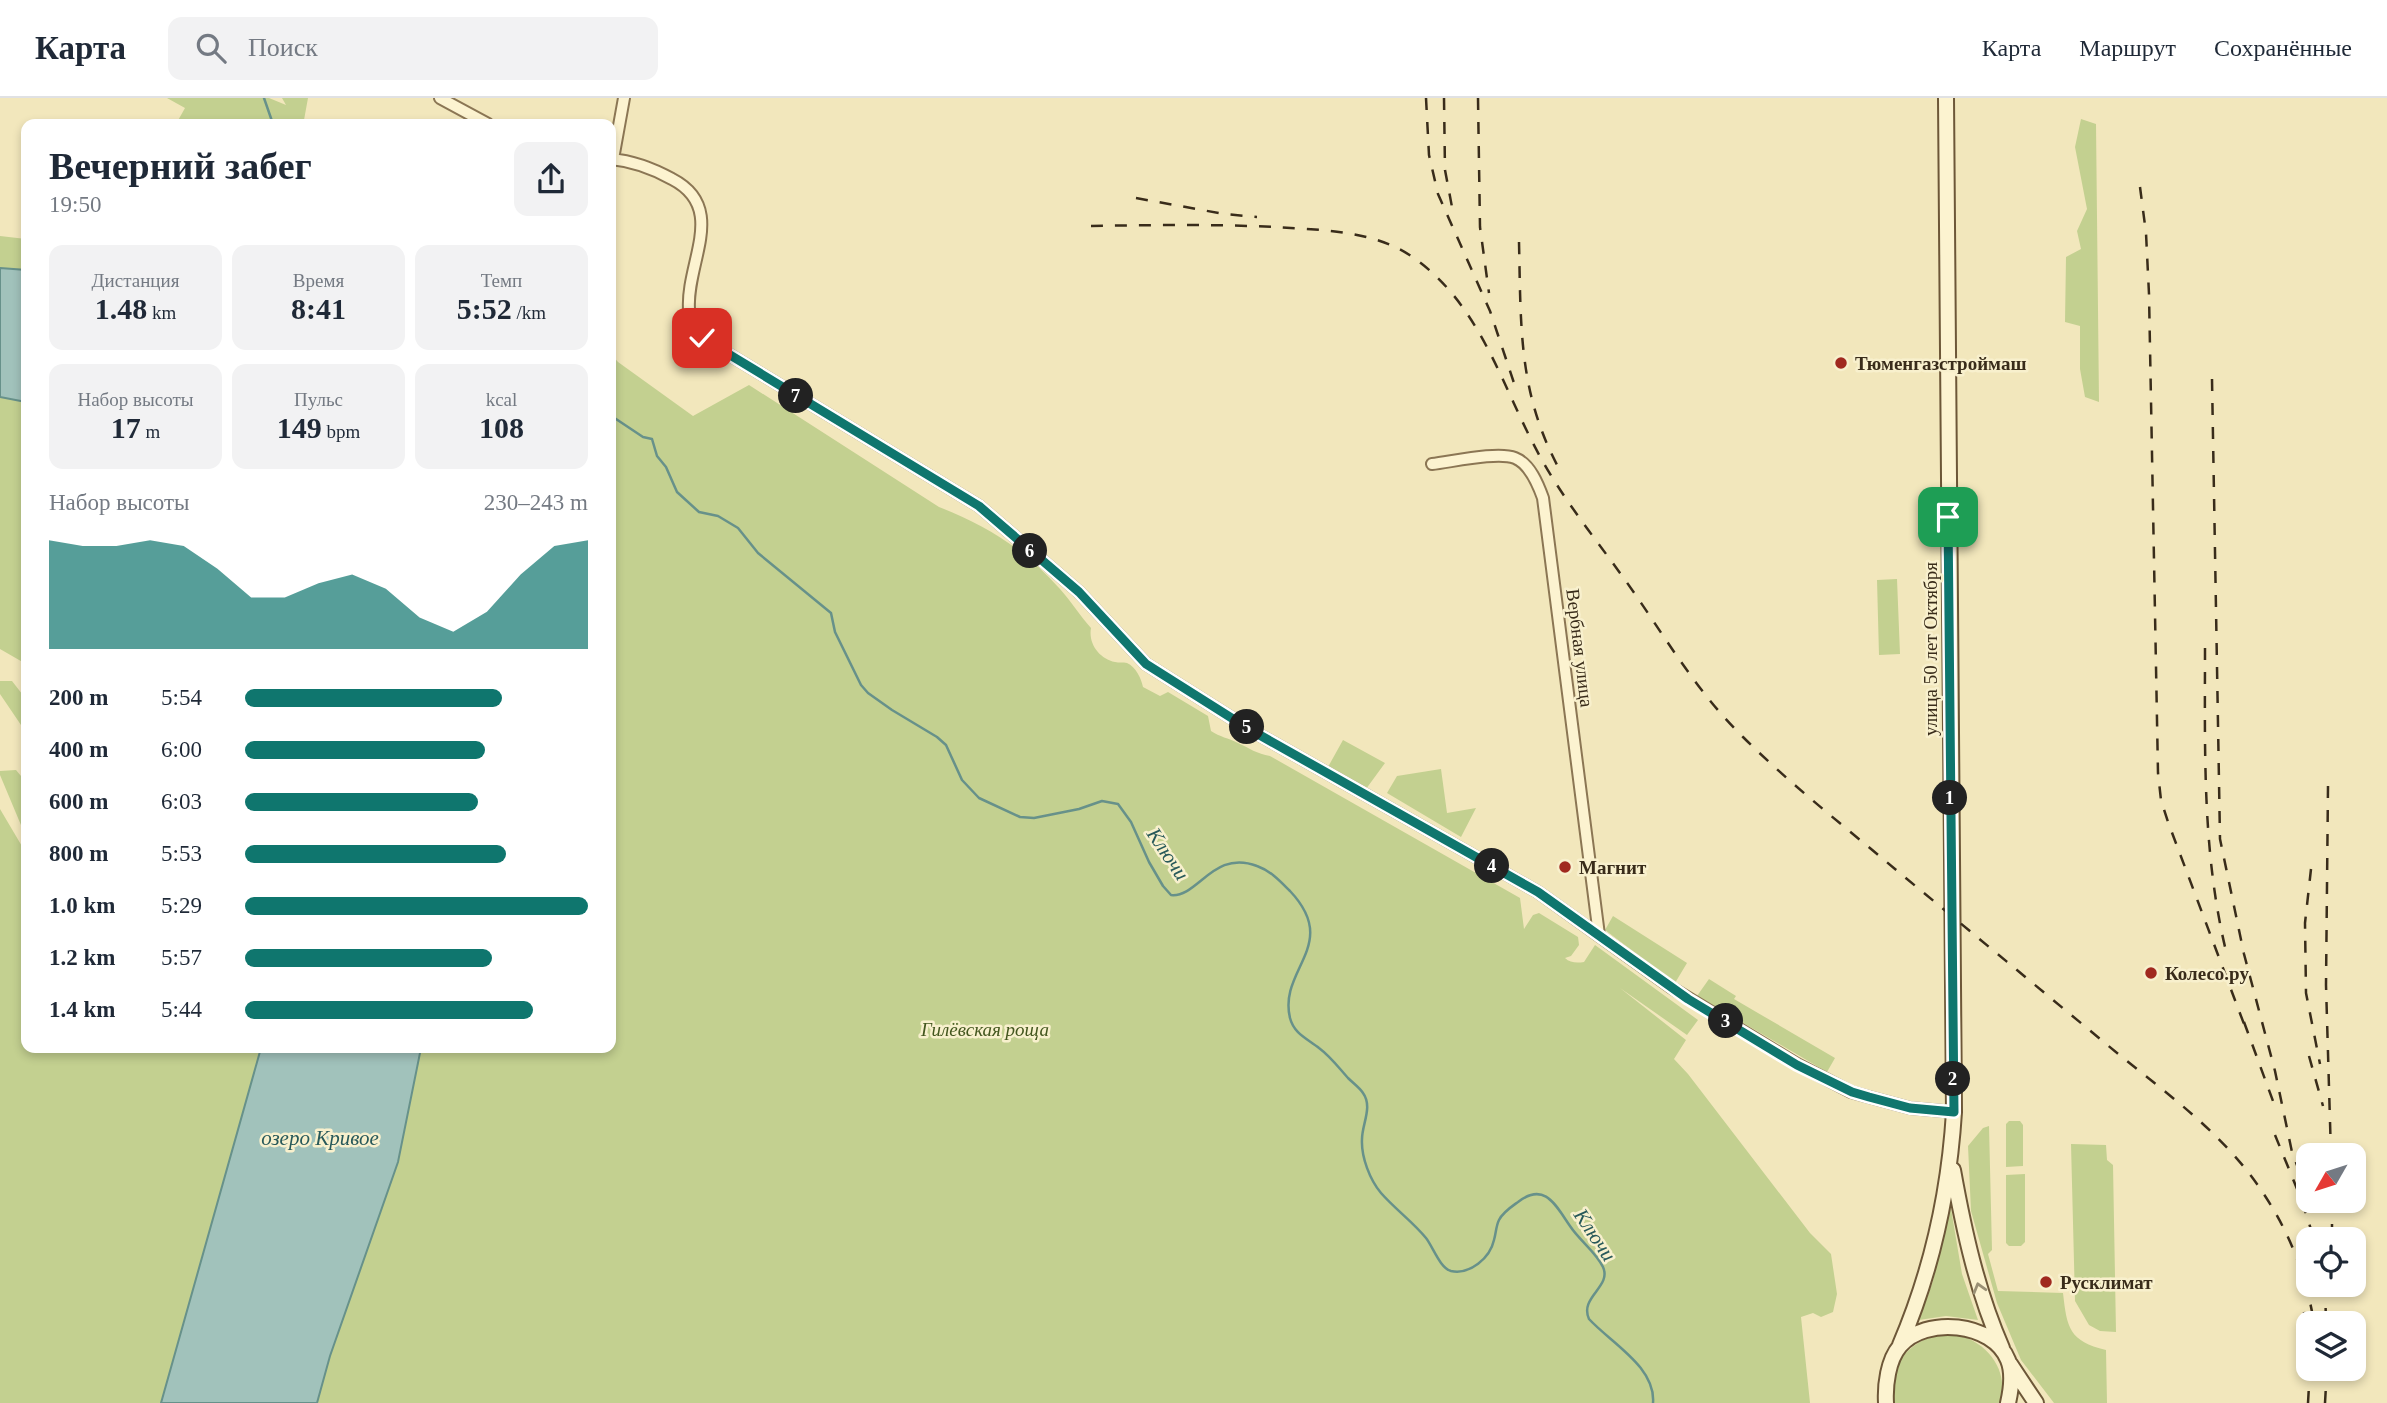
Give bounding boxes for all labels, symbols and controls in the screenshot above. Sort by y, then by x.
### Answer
search box [168,17,658,80]
icon: search [192,29,230,67]
text: Карта [35,30,126,66]
text: Поиск [248,33,318,62]
text: Карта [1982,35,2041,61]
text: Маршрут [2079,35,2176,61]
text: Сохранённые [2214,35,2352,61]
button: share [514,142,588,216]
text: Вечерний забег [49,145,312,187]
text: 19:50 [49,192,101,217]
text: Дистанция [92,270,179,291]
text: Время [293,270,344,291]
text: Темп [481,270,522,291]
text: 1.48 [95,292,147,325]
text: 8:41 [291,292,346,325]
text: 5:52 [457,292,512,325]
text: km [147,302,176,323]
text: /km [512,302,546,323]
pin [672,308,732,368]
icon: check [683,319,721,357]
place label: Тюменгазстроймаш [1855,353,2026,374]
marker: Тюменгазстроймаш [1833,355,1849,371]
pin: 7 [778,378,814,414]
text: 7 [791,385,800,406]
text: Набор высоты [77,389,194,410]
text: Пульс [294,389,343,410]
text: kcal [486,389,517,410]
text: 17 [111,411,141,444]
text: 149 [277,411,322,444]
text: 108 [479,411,524,444]
text: m [141,421,160,442]
text: bpm [322,421,360,442]
pin [1918,487,1978,547]
text: Набор высоты [49,490,190,515]
text: 230–243 m [484,490,588,515]
icon: arrive [1929,498,1967,536]
pin: 6 [1012,533,1048,568]
text: 6 [1025,540,1034,561]
street label: улица 50 лет Октября [1920,562,1941,736]
street label: Вербная улица [1562,588,1598,709]
text: 200 m [49,685,108,710]
text: 5:54 [161,685,202,710]
pin: 5 [1230,710,1264,744]
text: 5 [1242,716,1251,737]
text: 400 m [49,737,108,762]
text: 6:00 [161,737,202,762]
pin: 1 [1932,780,1968,816]
text: 1 [1945,787,1954,808]
text: 600 m [49,789,108,814]
text: 6:03 [161,789,202,814]
water label: Ключи [1141,822,1194,885]
text: 800 m [49,841,108,866]
text: 5:53 [161,841,202,866]
pin: 4 [1474,848,1510,884]
text: 4 [1487,855,1496,876]
place label: Магнит [1579,857,1647,878]
marker: Магнит [1557,859,1573,875]
text: 1.0 km [49,893,115,918]
text: 5:29 [161,893,202,918]
text: 1.2 km [49,945,115,970]
text: 5:57 [161,945,202,970]
place label: Колесо.ру [2165,963,2249,984]
marker: Колесо.ру [2143,965,2159,981]
text: 1.4 km [49,997,115,1022]
text: 5:44 [161,997,202,1022]
pin: 3 [1708,1004,1744,1038]
text: 3 [1721,1010,1730,1031]
park label: Гилёвская роща [920,1019,1049,1040]
pin: 2 [1936,1062,1970,1096]
text: 2 [1948,1068,1957,1089]
water label: озеро Кривое [261,1126,379,1150]
north arrow [2296,1143,2366,1213]
map controls [2296,1143,2366,1381]
water label: Ключи [1568,1203,1621,1266]
button: locate [2296,1227,2366,1297]
place label: Русклимат [2060,1272,2153,1293]
marker: Русклимат [2038,1274,2054,1290]
one-way arrow [1973,1282,1987,1294]
button: layers [2296,1311,2366,1381]

